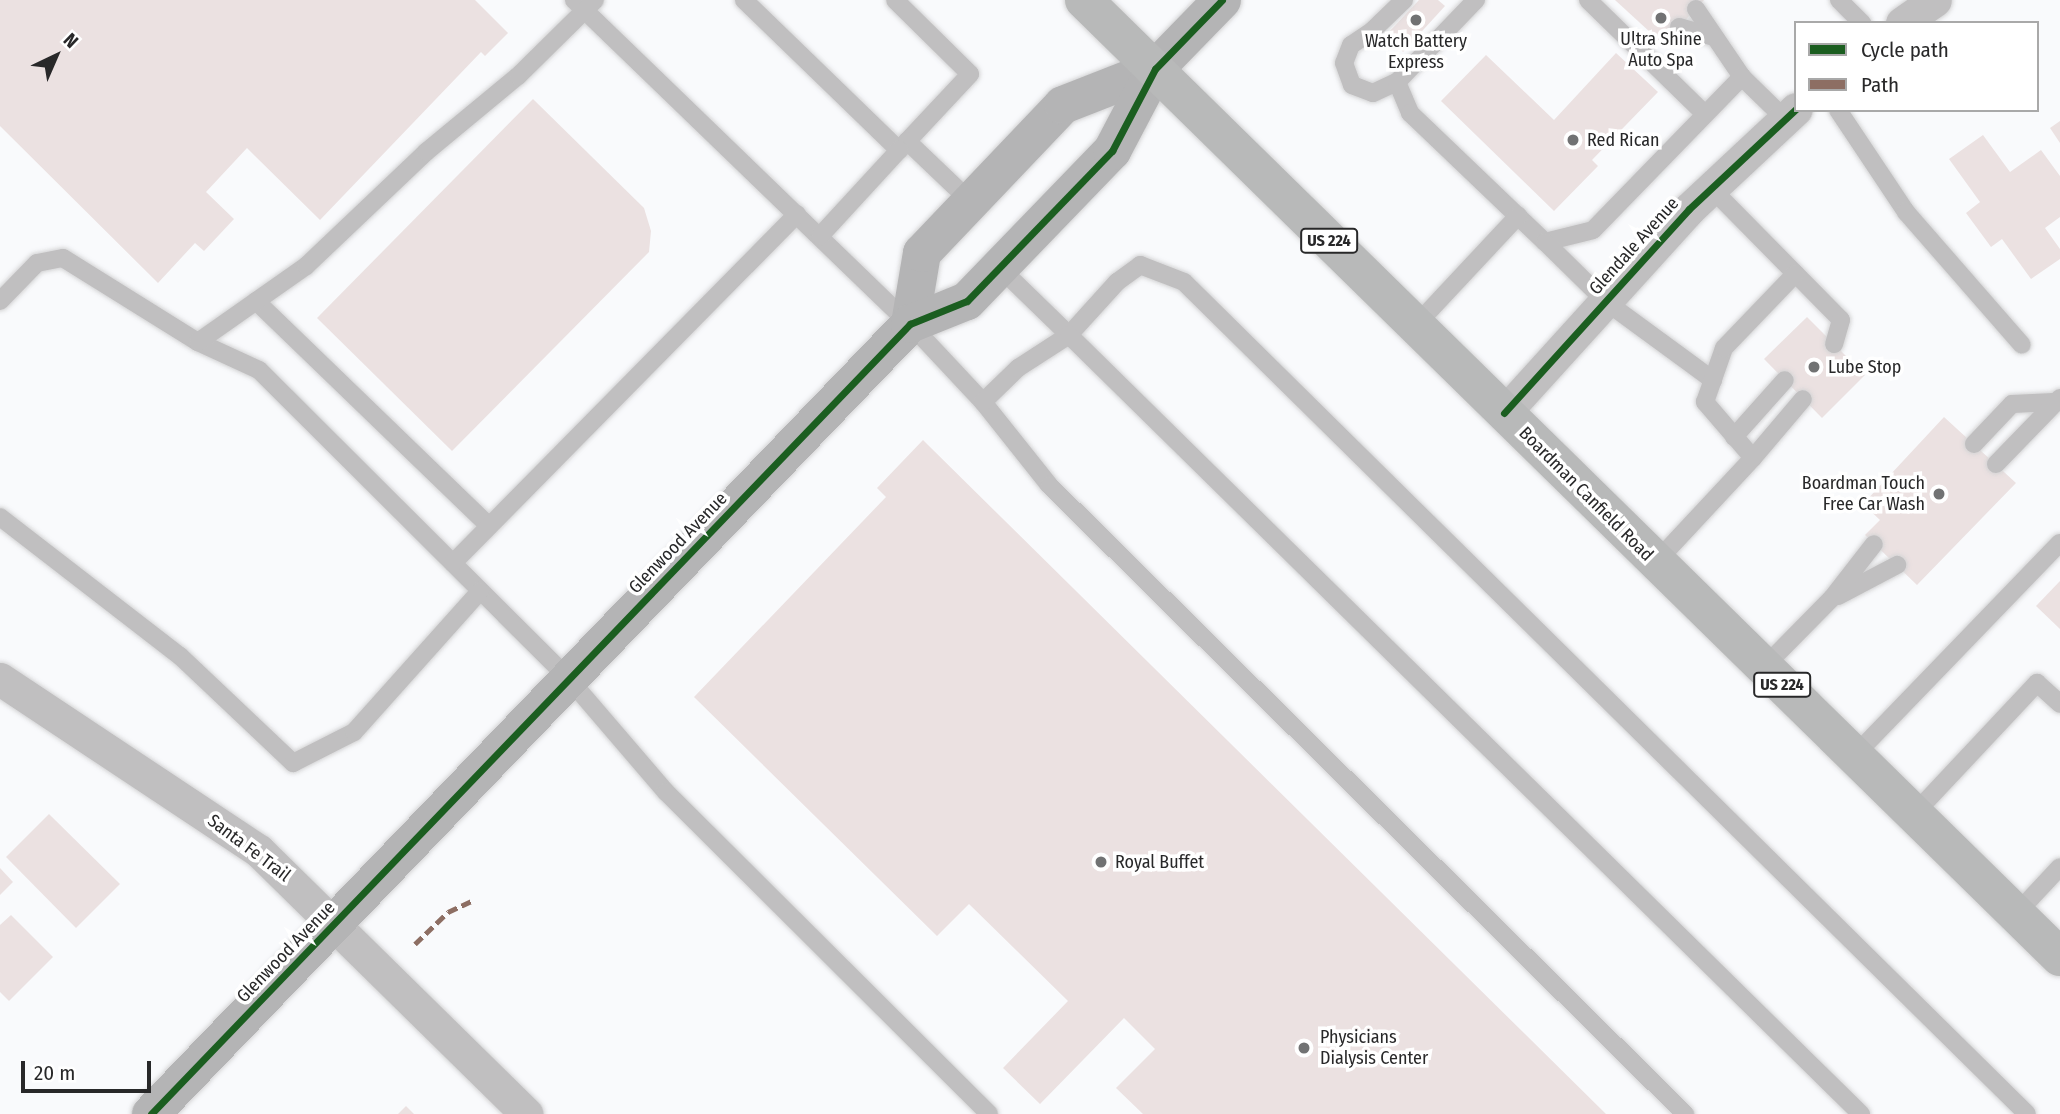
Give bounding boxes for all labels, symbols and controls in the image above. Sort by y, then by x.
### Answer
marker: Ultra Shine Auto Spa [1653,10,1669,26]
marker: Watch Battery Express [1408,12,1424,28]
north arrow [21,21,91,91]
legend [1794,21,2039,112]
text: N [59,28,83,53]
place label: Ultra Shine Auto Spa [1620,29,1702,72]
place label: Watch Battery Express [1365,31,1467,74]
text: Cycle path [1861,37,1949,63]
text: Path [1861,72,1899,98]
place label: Red Rican [1587,129,1659,151]
marker: Red Rican [1565,132,1581,148]
street label: Glendale Avenue [1585,193,1683,299]
road number: US 224 [1299,229,1359,254]
place label: Lube Stop [1828,356,1901,378]
marker: Lube Stop [1806,359,1822,375]
street label: Boardman Canfield Road [1514,422,1658,566]
place label: Boardman Touch Free Car Wash [1802,473,1925,516]
marker: Boardman Touch Free Car Wash [1931,486,1947,502]
street label: Glenwood Avenue [624,488,732,598]
road number: US 224 [1752,672,1812,698]
street label: Santa Fe Trail [203,810,295,886]
place label: Royal Buffet [1115,851,1204,873]
marker: Royal Buffet [1093,854,1109,870]
street label: Glenwood Avenue [232,897,340,1007]
place label: Physicians Dialysis Center [1320,1027,1428,1070]
marker: Physicians Dialysis Center [1294,1038,1314,1058]
scale bar [24,1048,154,1092]
text: 20 m [34,1060,75,1086]

